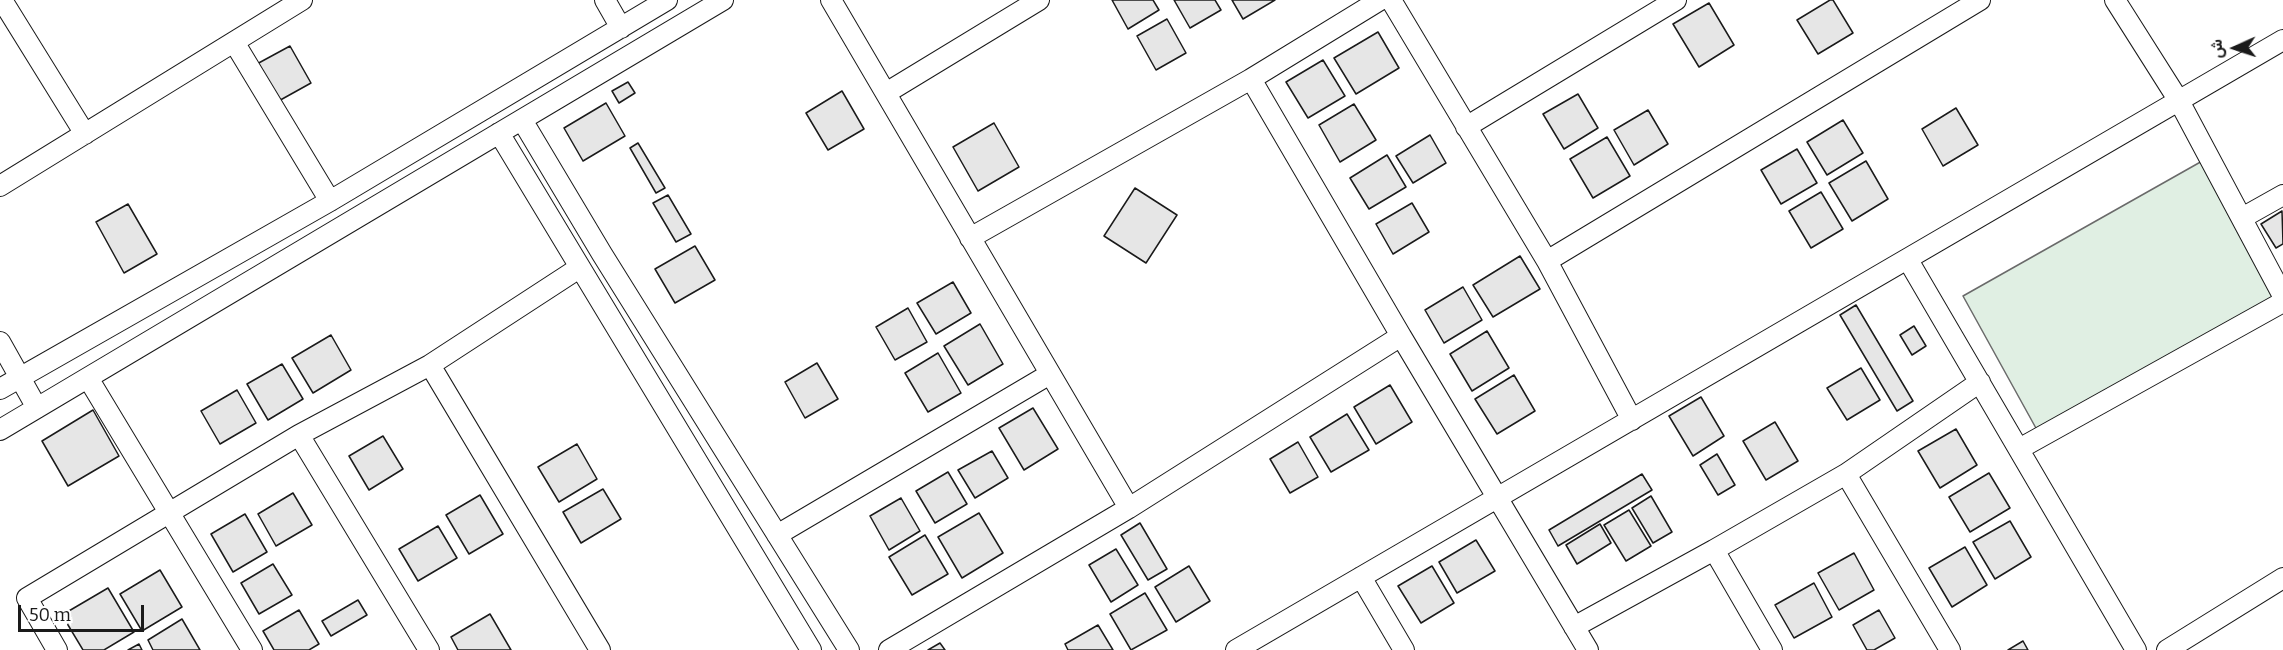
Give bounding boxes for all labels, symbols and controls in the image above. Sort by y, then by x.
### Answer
north arrow [2205,18,2265,78]
text: ش [2207,39,2227,59]
scale bar [21,593,147,631]
text: 50 m [29,604,71,626]

